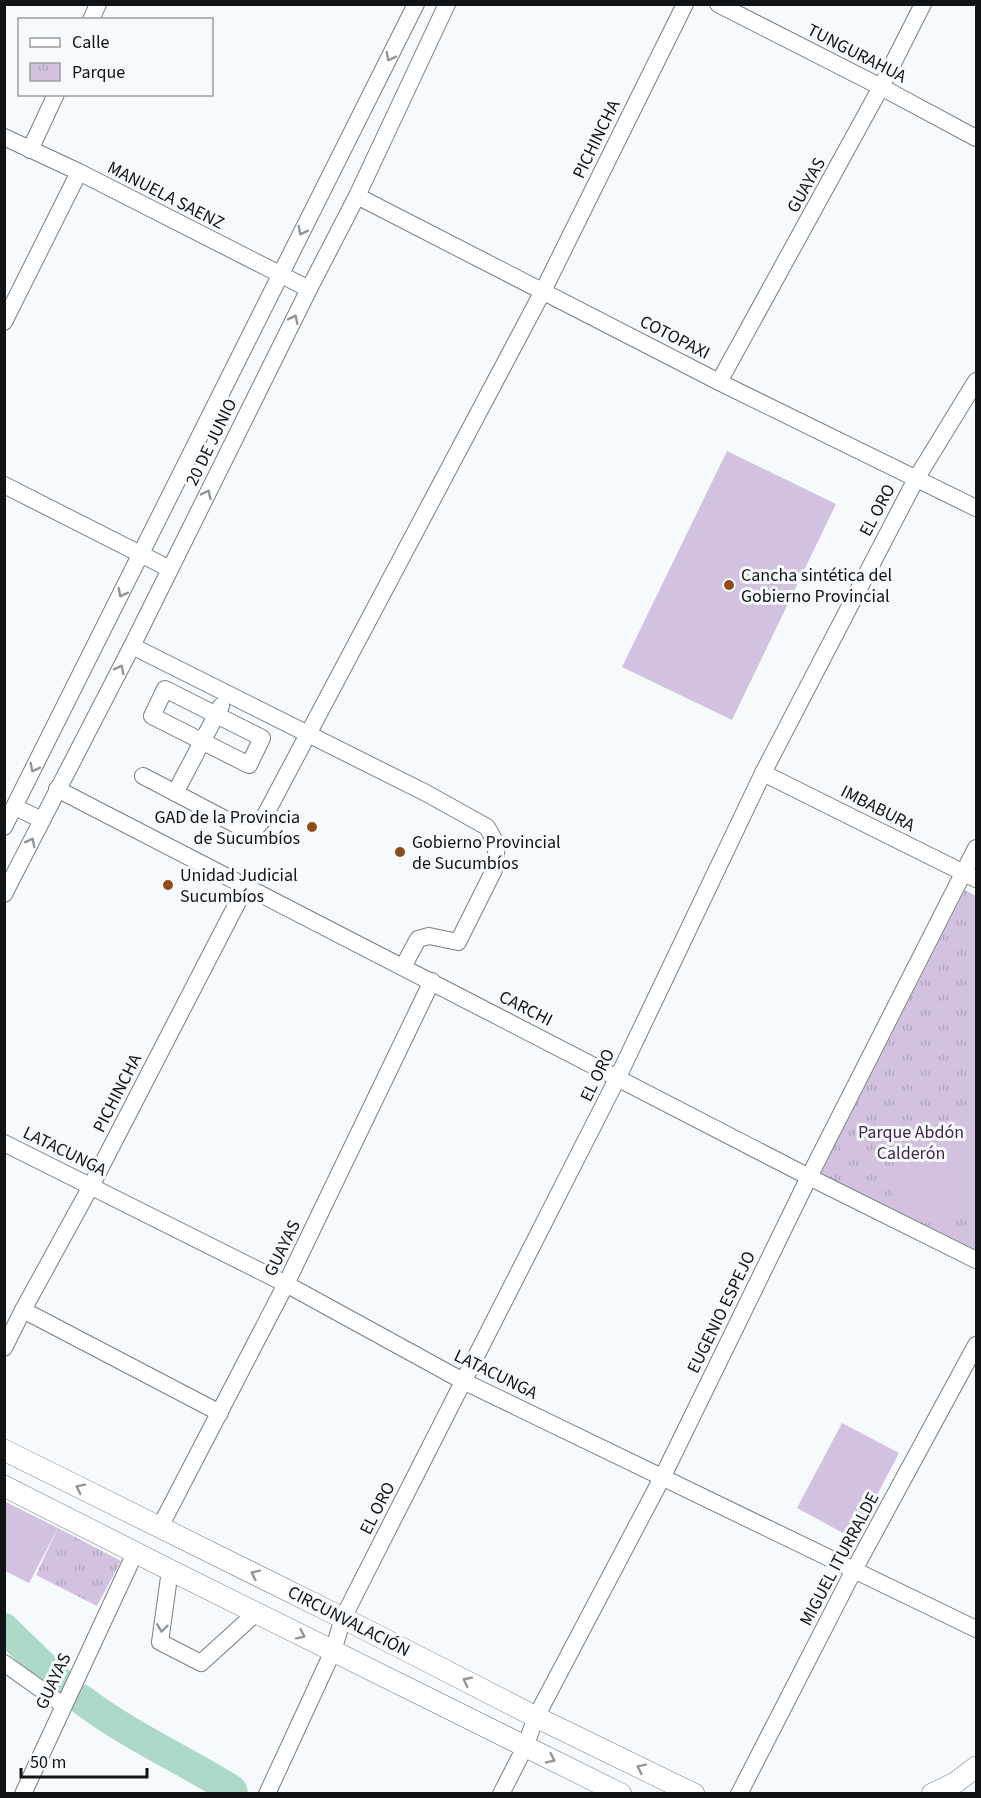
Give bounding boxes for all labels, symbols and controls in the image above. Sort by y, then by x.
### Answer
legend [18,18,213,96]
street label: TUNGURAHUA [803,18,911,89]
text: Calle [72,30,110,55]
one-way arrow [386,50,397,61]
text: Parque [72,60,125,85]
street label: PICHINCHA [567,95,626,183]
street label: GUAYAS [781,153,832,217]
street label: MANUELA SAENZ [103,155,228,236]
one-way arrow [298,224,309,235]
street label: COTOPAXI [635,309,714,366]
one-way arrow [286,315,298,326]
street label: 20 DE JUNIO [180,394,243,490]
street label: EL ORO [853,480,902,541]
one-way arrow [199,489,211,500]
place label: Cancha sintética del Gobierno Provincial [741,563,892,609]
marker: Cancha sintética del Gobierno Provincial [722,578,736,592]
one-way arrow [117,587,129,598]
one-way arrow [113,664,124,675]
one-way arrow [30,761,42,772]
street label: IMBABURA [836,779,919,838]
place label: GAD de la Provincia de Sucumbíos [154,805,300,851]
marker: GAD de la Provincia de Sucumbíos [305,820,319,834]
place label: Gobierno Provincial de Sucumbíos [412,830,561,876]
one-way arrow [24,838,35,848]
marker: Gobierno Provincial de Sucumbíos [393,845,407,859]
place label: Unidad Judicial Sucumbíos [180,863,298,909]
marker: Unidad Judicial Sucumbíos [161,878,175,892]
street label: CARCHI [495,984,557,1033]
street label: EL ORO [574,1045,621,1106]
street label: PICHINCHA [87,1049,148,1137]
street label: LATACUNGA [19,1120,111,1183]
park label: Parque Abdón Calderón [858,1120,964,1166]
street label: GUAYAS [258,1216,307,1281]
street label: EUGENIO ESPEJO [681,1247,762,1377]
street label: LATACUNGA [450,1343,542,1406]
street label: EL ORO [354,1478,401,1539]
one-way arrow [76,1483,87,1495]
street label: MIGUEL ITURRALDE [794,1488,885,1630]
one-way arrow [251,1570,262,1582]
street label: CIRCUNVALACIÓN [283,1580,414,1663]
one-way arrow [157,1623,169,1633]
one-way arrow [294,1628,305,1639]
street label: GUAYAS [30,1649,77,1714]
one-way arrow [462,1677,473,1688]
scale bar [21,1741,147,1779]
text: 50 m [30,1750,66,1775]
one-way arrow [544,1752,555,1764]
one-way arrow [637,1764,648,1775]

